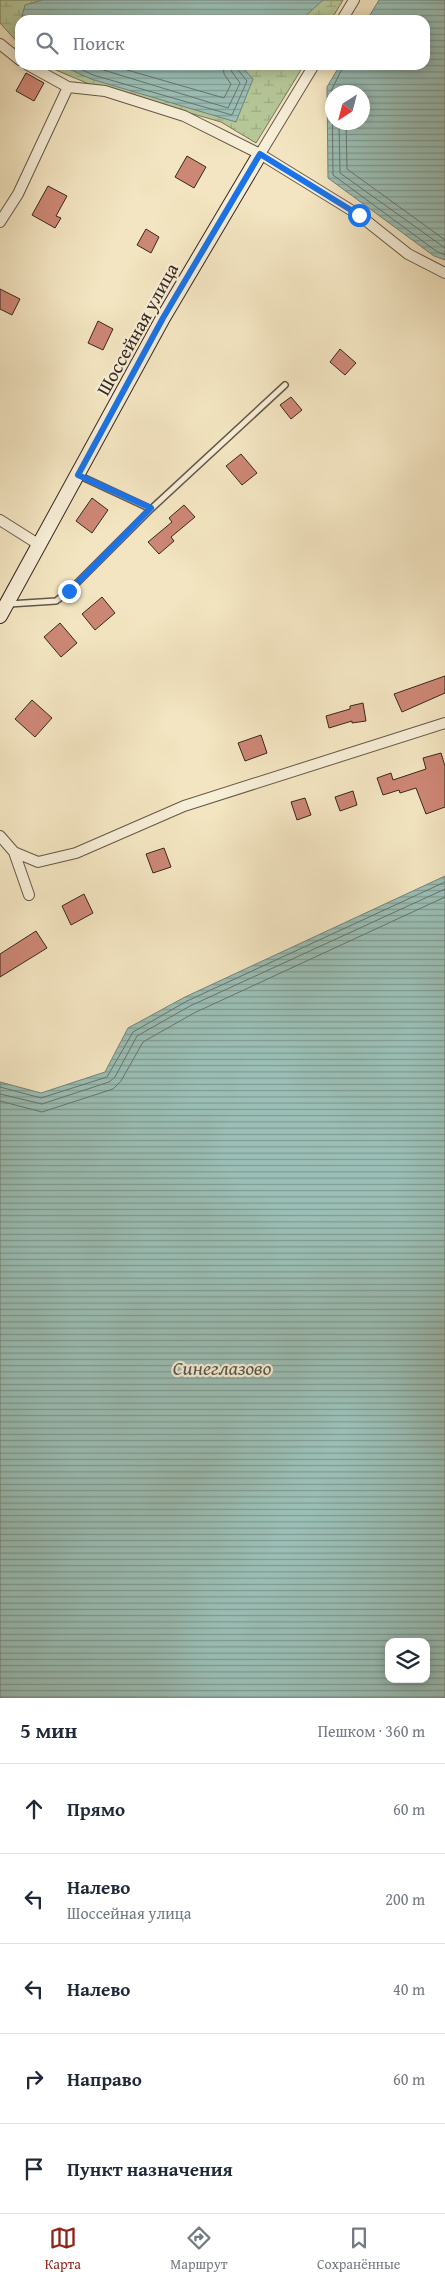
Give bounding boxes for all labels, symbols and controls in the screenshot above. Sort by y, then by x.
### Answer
search box [15,15,430,70]
icon: search [33,29,61,57]
text: Поиск [73,29,125,57]
north arrow [325,85,370,130]
route start [348,204,371,227]
street label: Шоссейная улица [89,258,185,400]
route end [58,580,81,603]
water label: Синеглазово [173,1353,272,1382]
map controls [385,1638,430,1683]
button: layers [385,1638,430,1683]
text: 5 мин [20,1715,77,1746]
text: Пешком · 360 m [318,1719,425,1743]
icon: ahead [20,1795,48,1823]
text: Прямо [67,1795,125,1823]
text: 60 m [393,1797,425,1821]
text: Налево [67,1873,130,1901]
icon: left [20,1885,48,1913]
text: 200 m [385,1887,425,1911]
text: Шоссейная улица [67,1901,191,1925]
icon: left [20,1975,48,2003]
text: Налево [67,1975,130,2003]
text: 40 m [393,1977,425,2001]
icon: right [20,2065,48,2093]
text: Направо [67,2065,142,2093]
text: 60 m [393,2067,425,2091]
icon: arrive [20,2155,48,2183]
text: Пункт назначения [67,2155,233,2183]
tab: Карта [45,2224,81,2274]
tab: Маршрут [170,2224,228,2274]
tab: Сохранённые [317,2224,400,2274]

